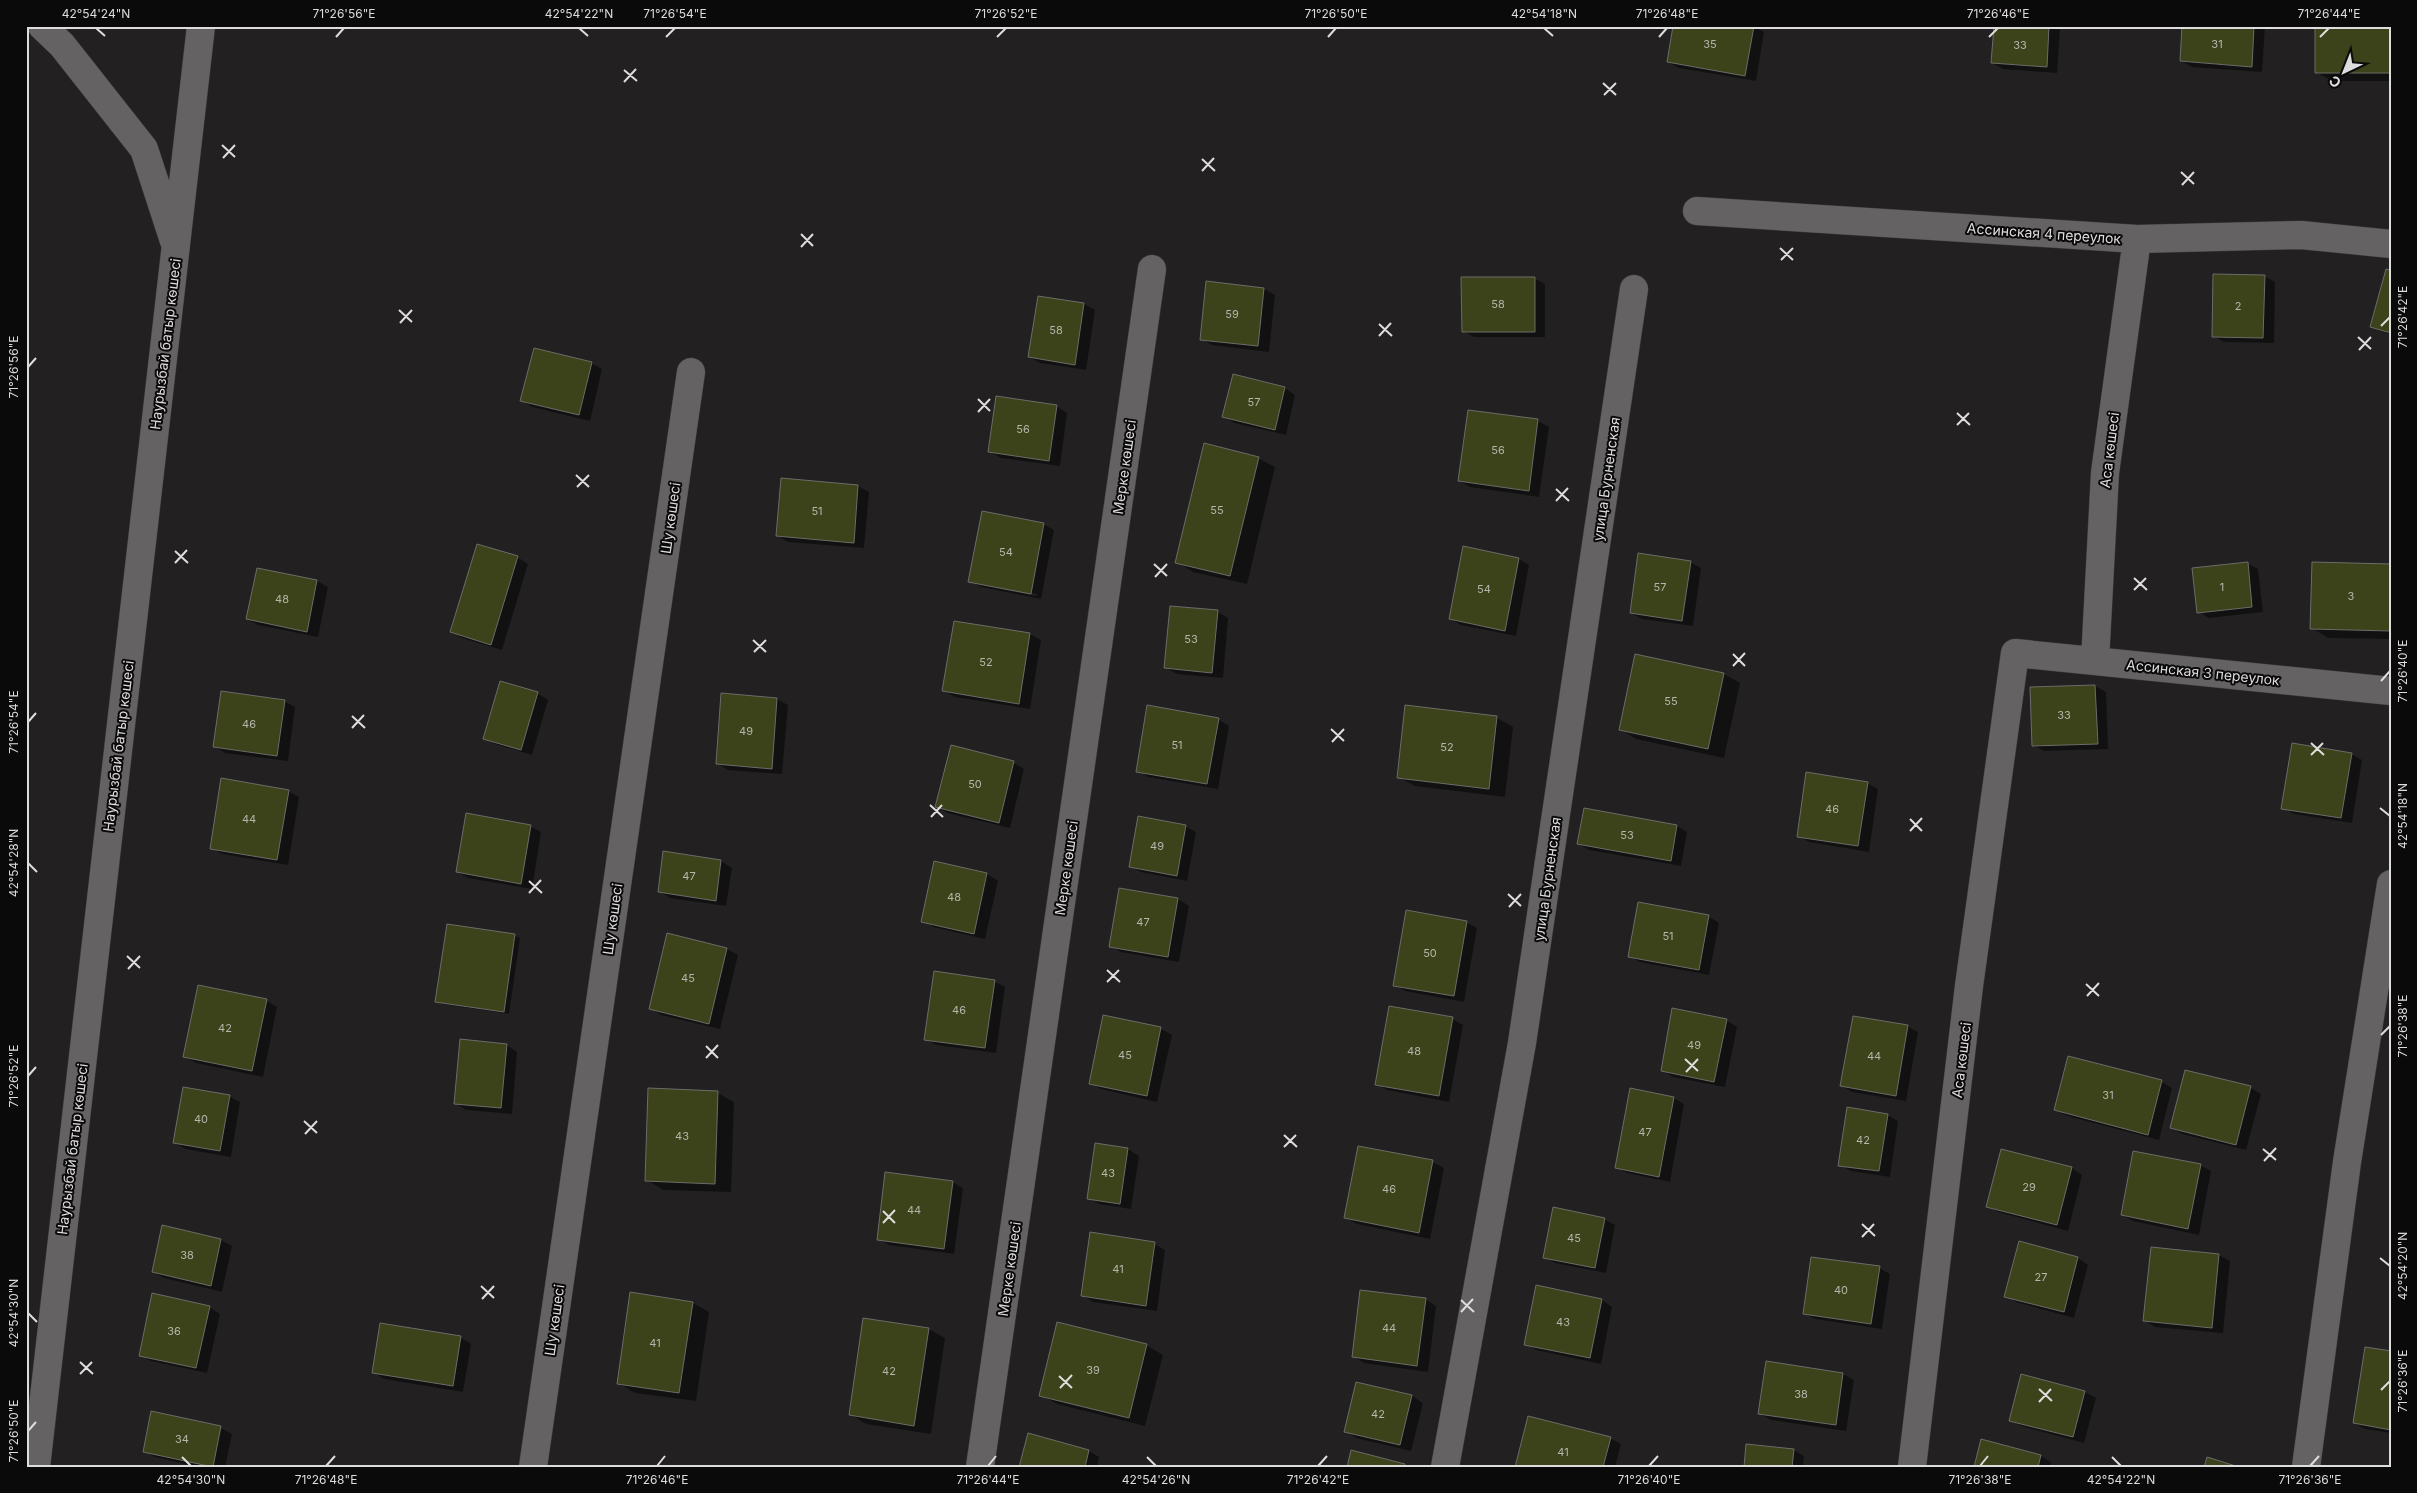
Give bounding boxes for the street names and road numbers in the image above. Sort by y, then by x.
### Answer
street label: Ассинская 4 переулок [1966,219,2122,247]
street label: Наурызбай батыр көшесі [146,257,184,431]
street label: Аса көшесі [2096,411,2122,489]
street label: улица Бурненская [1589,416,1623,542]
street label: Мерке көшесі [1109,419,1139,515]
street label: Шу көшесі [657,481,683,555]
street label: Ассинская 3 переулок [2126,655,2281,689]
street label: Наурызбай батыр көшесі [99,659,137,833]
street label: улица Бурненская [1530,816,1564,942]
street label: Мерке көшесі [1051,820,1081,916]
street label: Шу көшесі [599,882,625,956]
street label: Аса көшесі [1948,1021,1974,1099]
street label: Наурызбай батыр көшесі [53,1062,91,1236]
street label: Мерке көшесі [994,1221,1024,1317]
street label: Шу көшесі [541,1283,567,1357]

